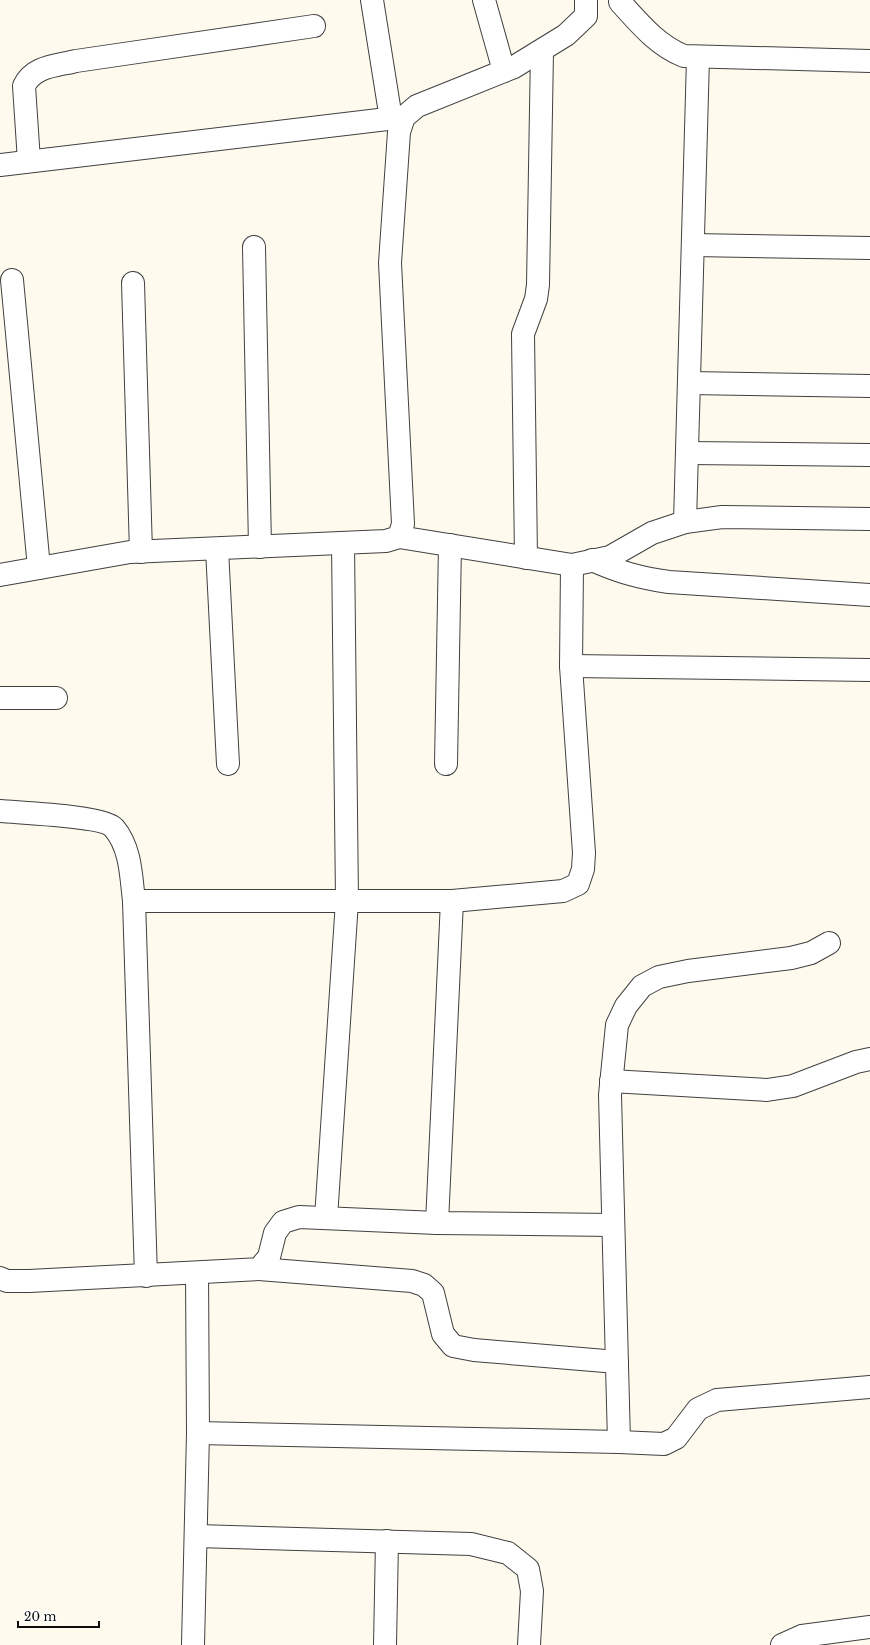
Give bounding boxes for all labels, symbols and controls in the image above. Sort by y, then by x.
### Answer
scale bar [18,1603,99,1629]
text: 20 m [24,1609,56,1624]

